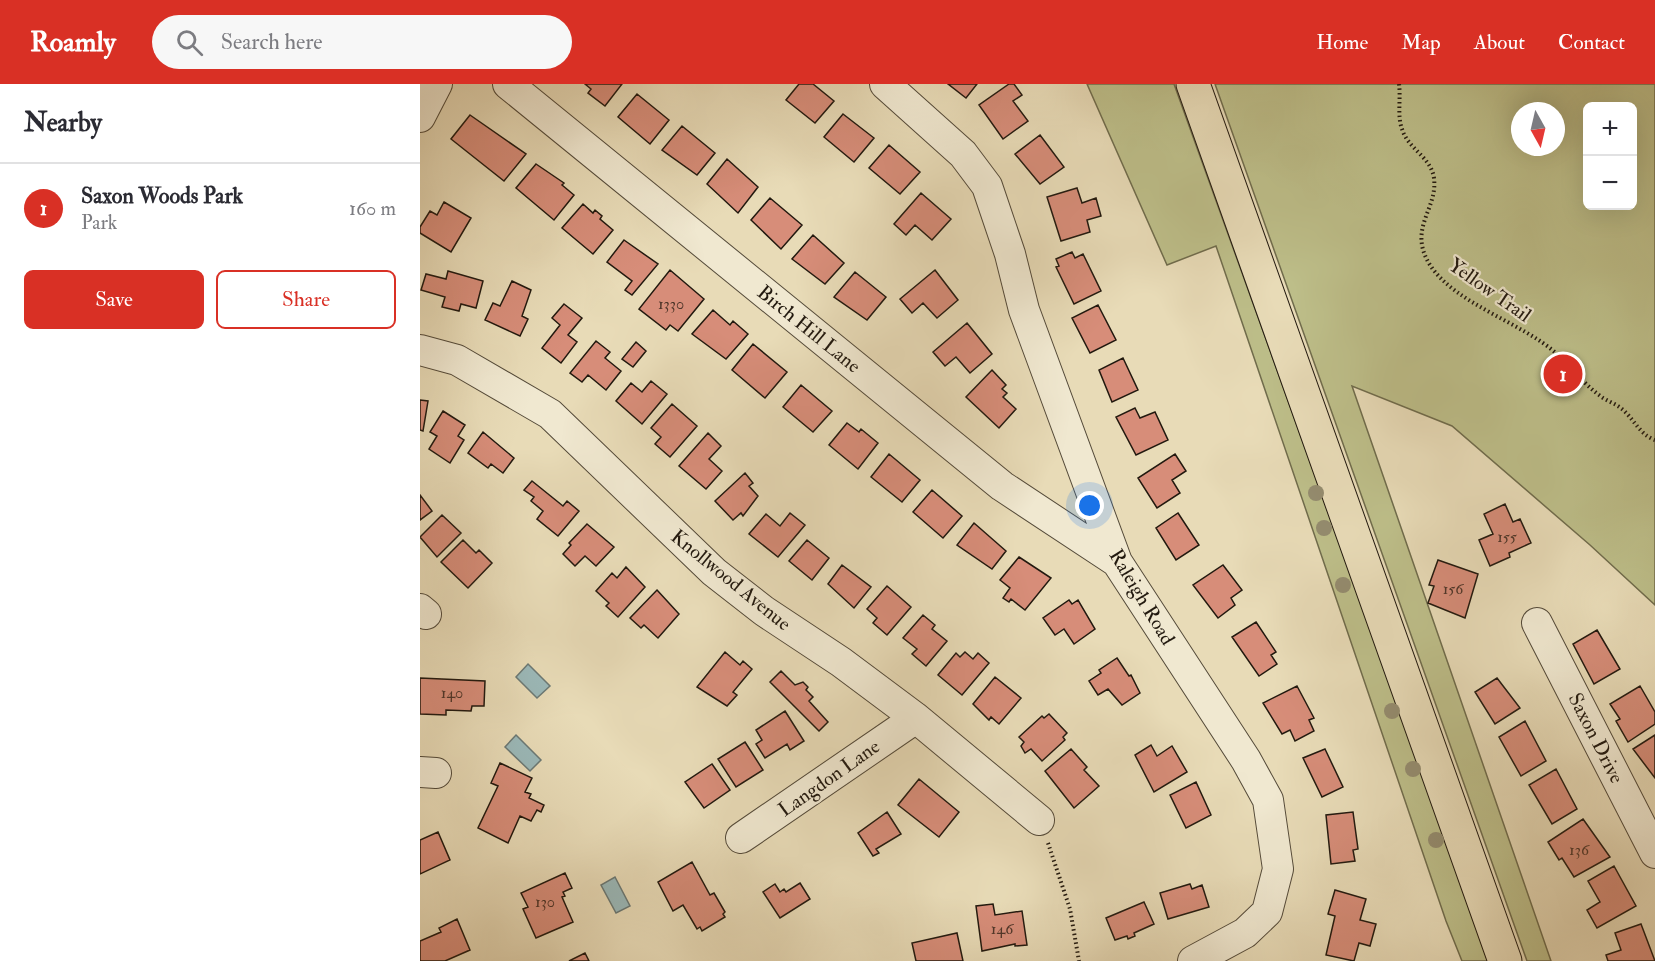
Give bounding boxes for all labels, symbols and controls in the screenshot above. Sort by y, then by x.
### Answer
search box [152,15,572,69]
text: Roamly [30,25,116,60]
icon: search [173,26,206,59]
text: Search here [221,28,323,56]
text: Home [1316,29,1368,56]
text: Map [1401,29,1441,56]
text: About [1474,29,1525,56]
text: Contact [1558,29,1625,56]
north arrow [1511,102,1565,156]
map controls [1583,102,1637,210]
button: + [1583,102,1637,156]
text: Nearby [24,107,102,139]
button: − [1583,156,1637,210]
text: Saxon Woods Park [81,182,243,210]
text: 1 [40,196,47,221]
text: 160 m [349,196,396,221]
text: Park [81,210,117,235]
street label: Yellow Trail [1444,252,1536,328]
button: Save [24,270,204,329]
button: Share [216,270,396,329]
street label: Birch Hill Lane [752,280,866,378]
house number: 1330 [658,294,684,314]
pin: 1 [1544,352,1582,396]
your location [1075,491,1104,520]
street label: Knollwood Avenue [666,524,796,636]
house number: 155 [1497,527,1517,547]
street label: Raleigh Road [1104,544,1181,650]
house number: 156 [1443,579,1464,599]
house number: 140 [441,683,463,703]
street label: Saxon Drive [1563,689,1629,787]
street label: Langdon Lane [773,734,885,822]
house number: 136 [1569,840,1590,860]
house number: 130 [535,892,555,912]
house number: 146 [991,919,1014,939]

